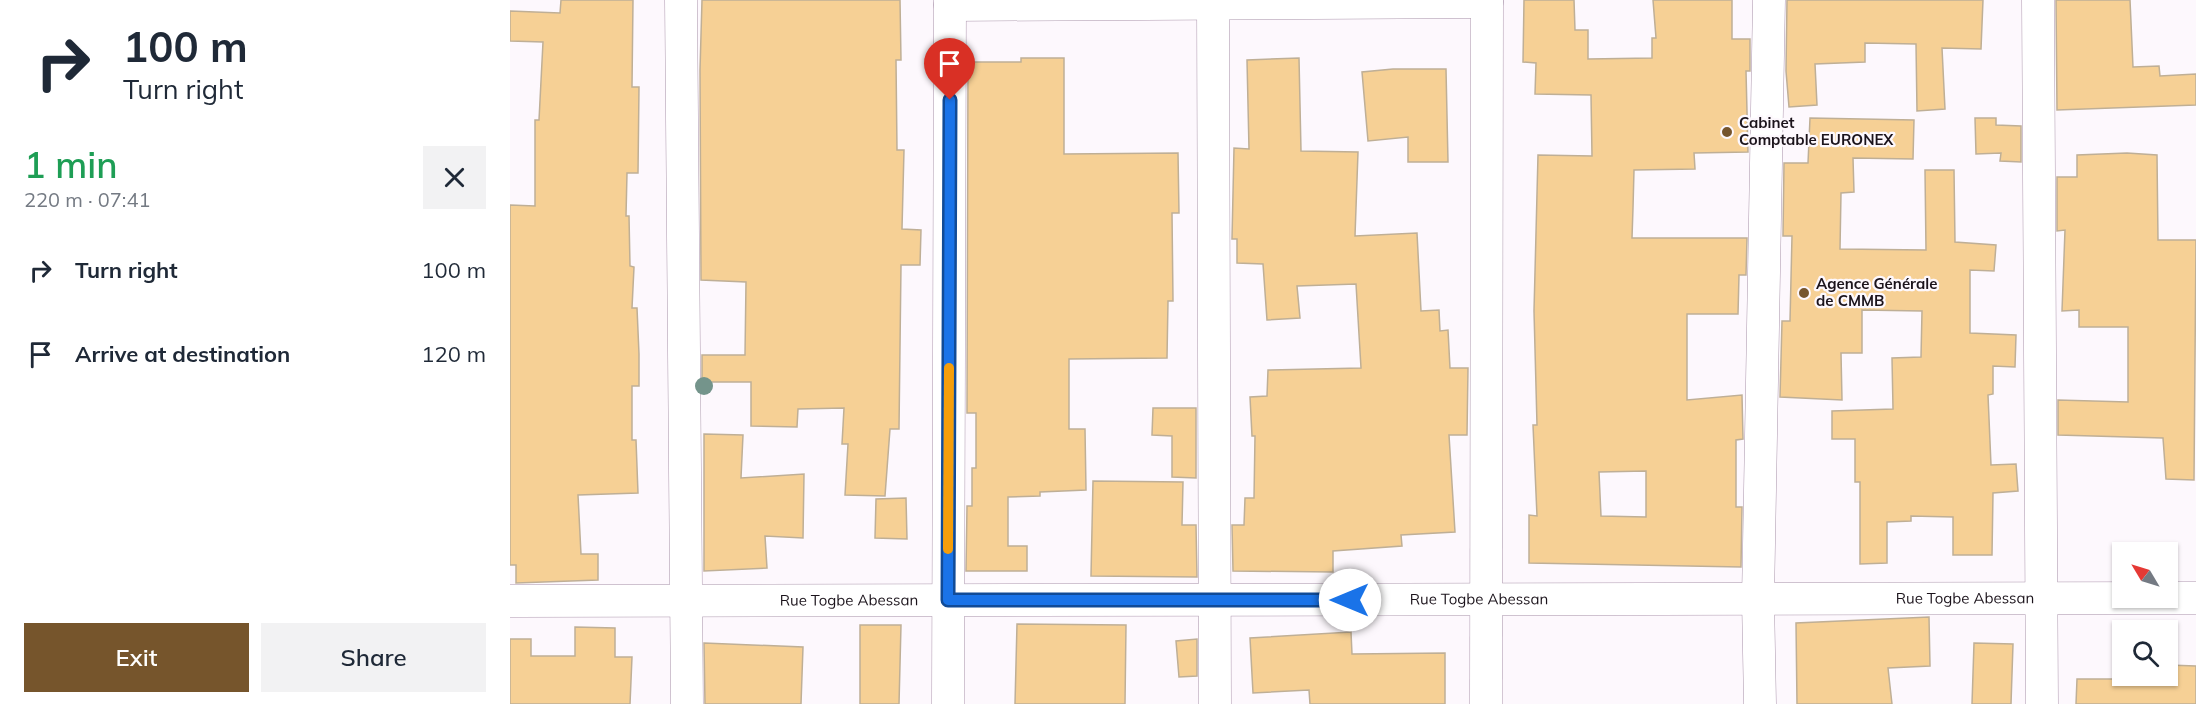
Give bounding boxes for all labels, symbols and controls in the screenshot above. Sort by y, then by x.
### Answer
text: 100 m [123,20,248,73]
icon: right [24,24,102,102]
pin [924,38,975,100]
icon: arrive [933,47,966,80]
text: Turn right [123,72,243,106]
place label: Cabinet Comptable EURONEX [1739,113,1894,149]
marker: Cabinet Comptable EURONEX [1720,125,1734,139]
text: 1 min [24,142,118,187]
button: close [423,146,486,209]
text: 220 m · 07:41 [24,187,150,212]
icon: right [24,254,57,287]
text: Turn right [75,256,178,284]
text: 100 m [421,256,486,284]
place label: Agence Générale de CMMB [1816,274,1937,310]
marker: Agence Générale de CMMB [1797,286,1811,300]
icon: arrive [24,338,57,371]
text: Arrive at destination [75,340,290,368]
text: 120 m [421,340,486,368]
north arrow [2112,542,2178,608]
map controls [2112,542,2178,686]
position arrow [1318,568,1382,632]
street label: Rue Togbe Abessan [1896,588,2034,608]
street label: Rue Togbe Abessan [1410,589,1548,608]
street label: Rue Togbe Abessan [780,590,918,610]
button: search [2112,620,2178,686]
button: Exit [24,623,249,692]
button: Share [261,623,486,692]

